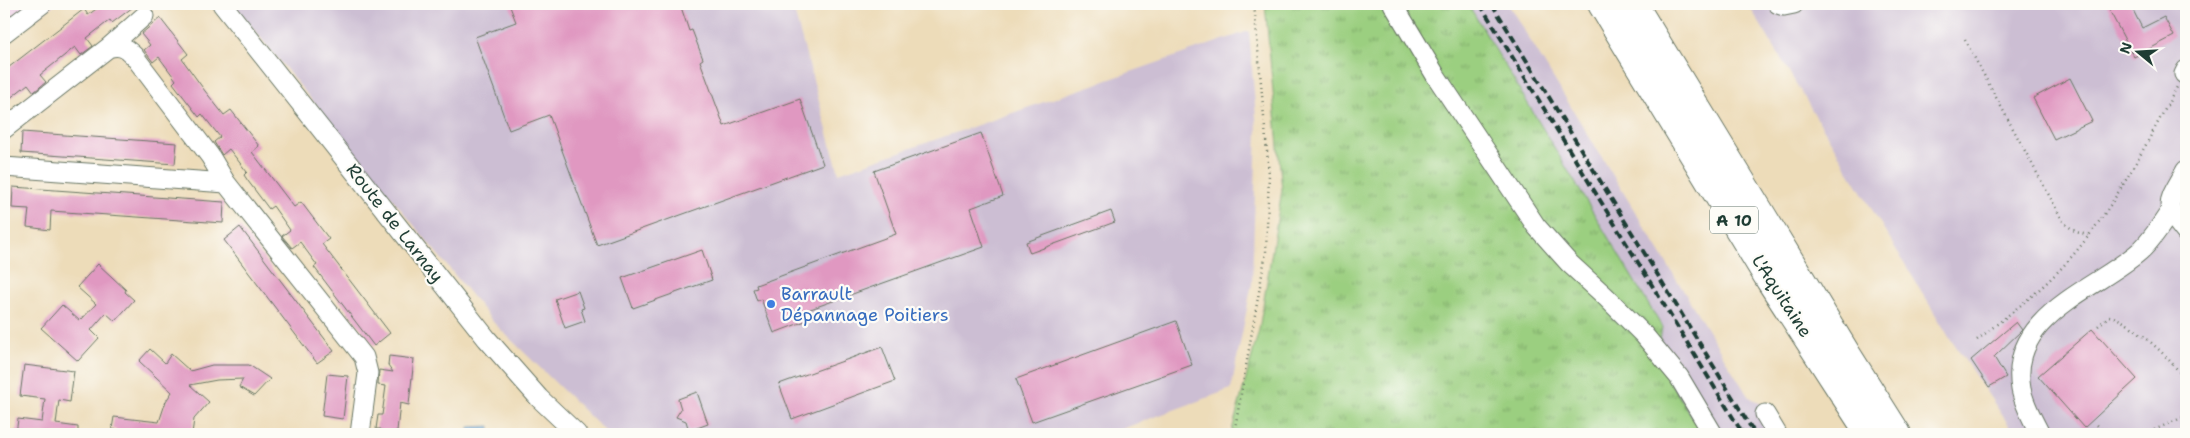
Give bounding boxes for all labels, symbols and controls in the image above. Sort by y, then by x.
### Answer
north arrow [2112,28,2162,78]
text: N [2115,40,2136,56]
street label: Route de Larnay [341,158,449,288]
road number: A 10 [1710,206,1758,234]
street label: L'Aquitaine [1746,250,1818,342]
place label: Barrault Dépannage Poitiers [781,282,949,327]
marker: Barrault Dépannage Poitiers [765,298,777,310]

